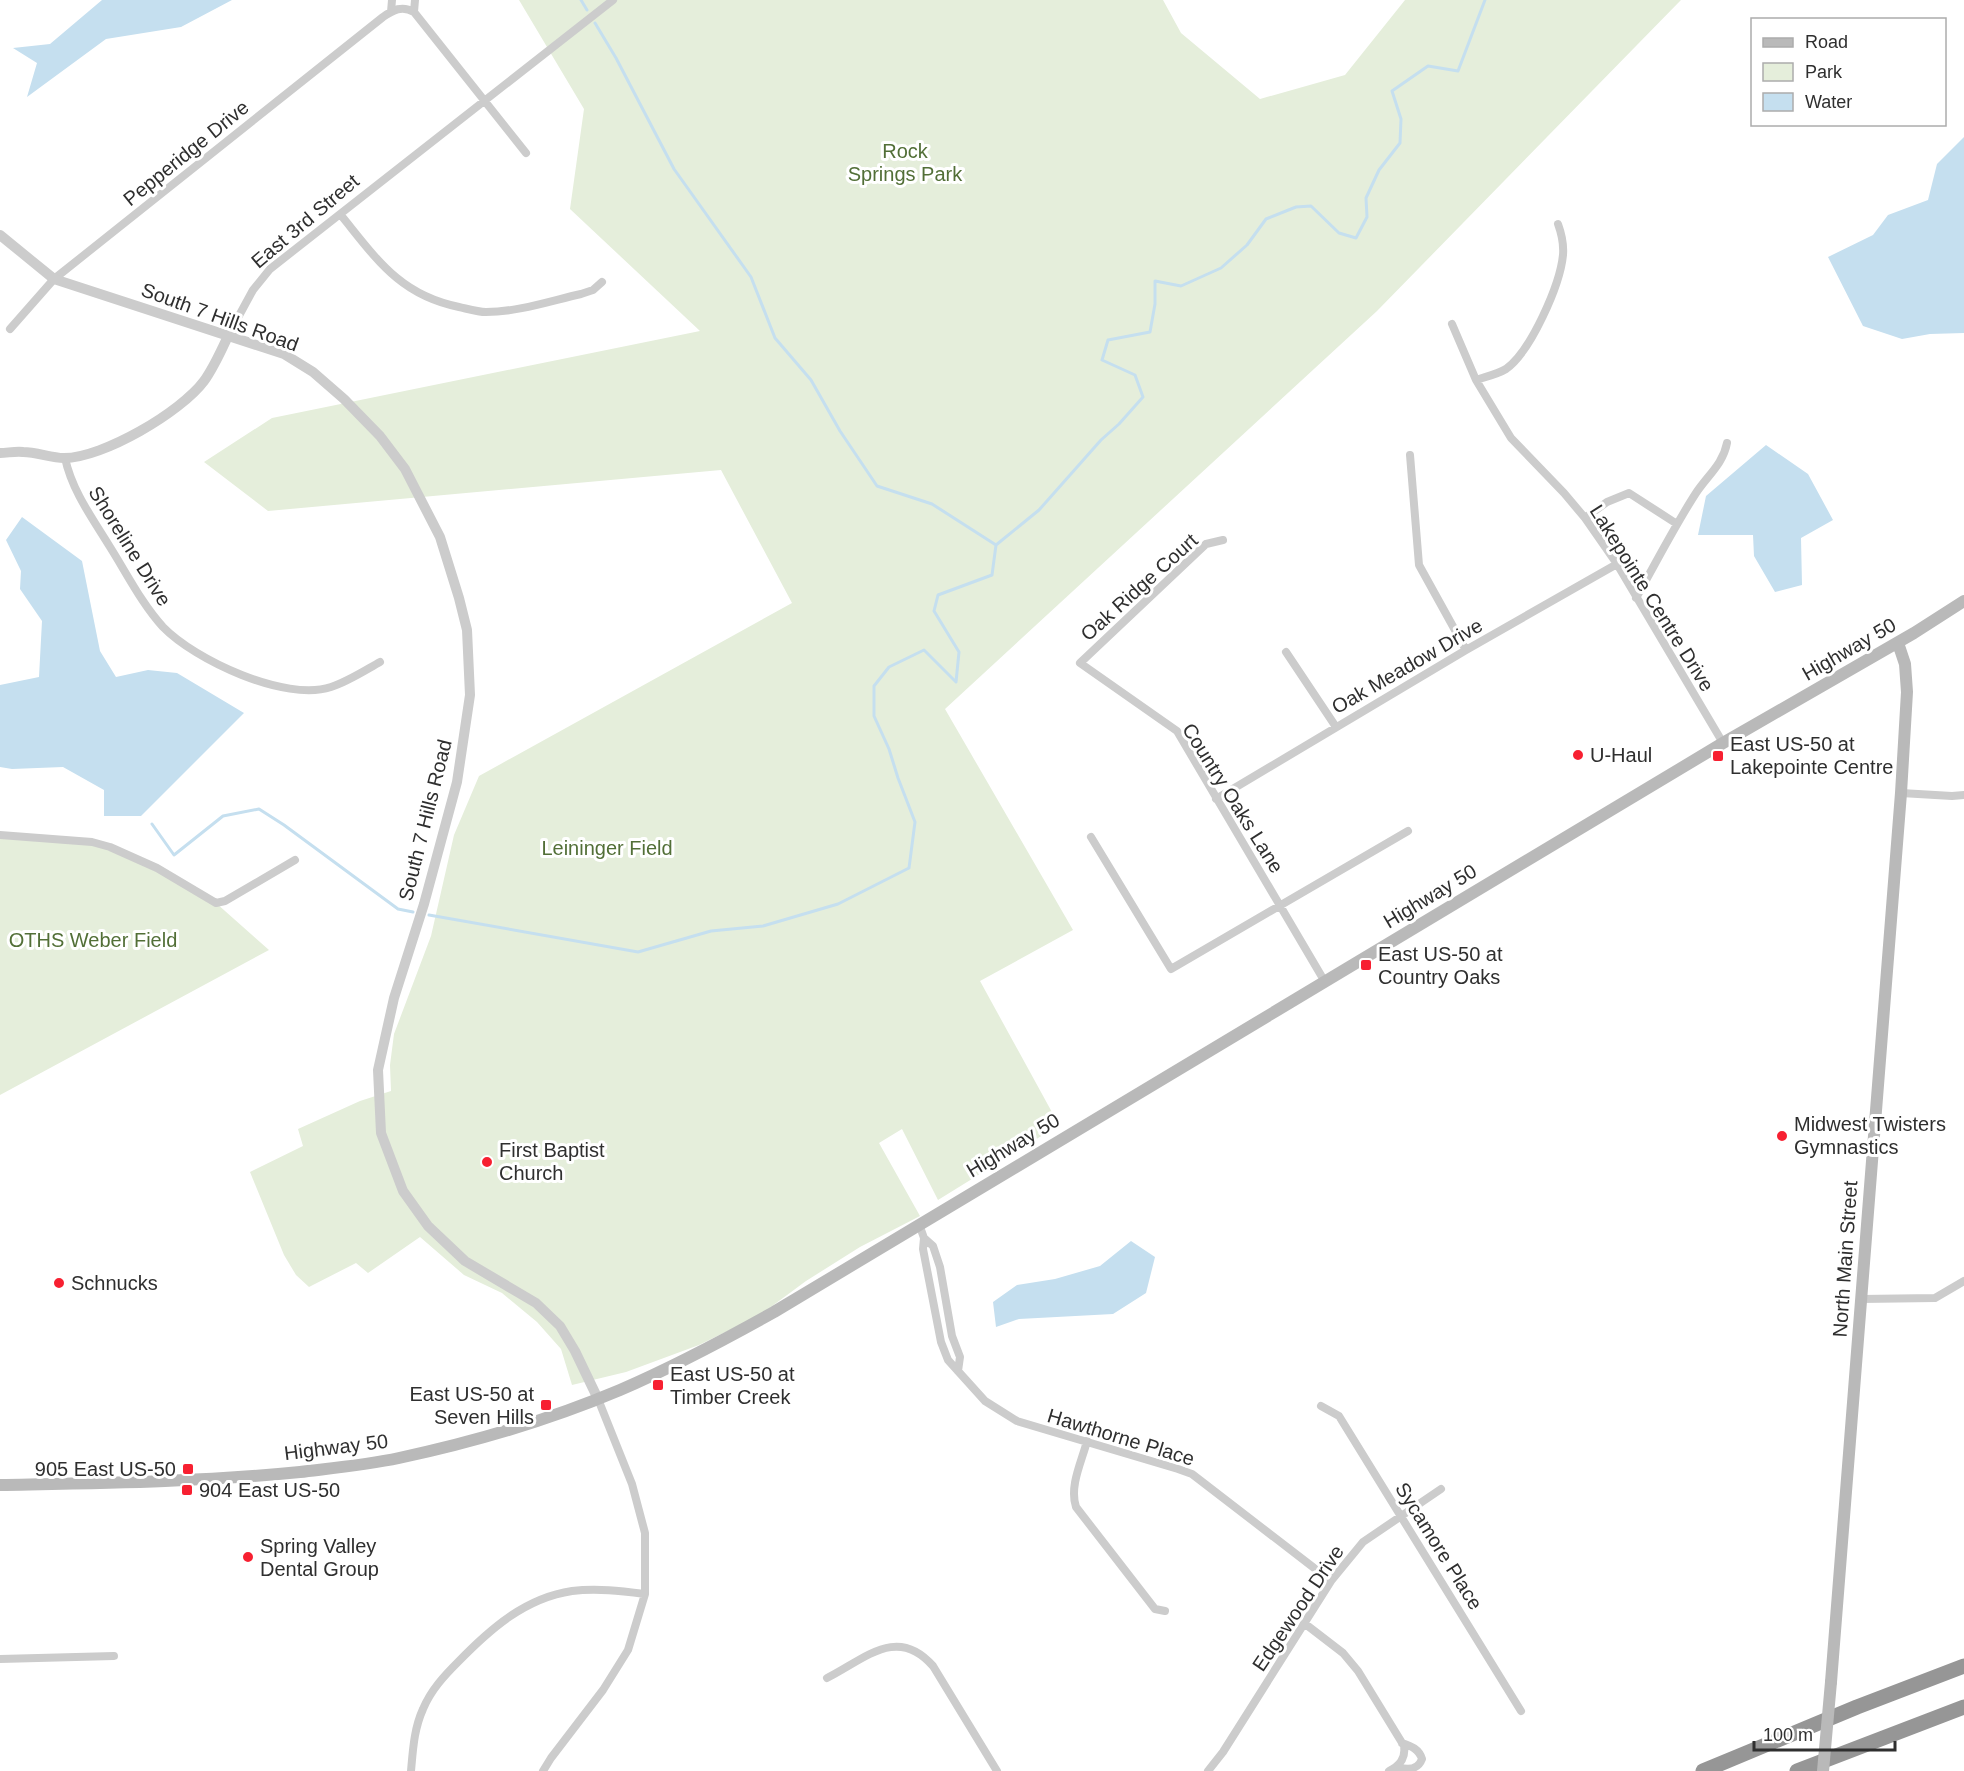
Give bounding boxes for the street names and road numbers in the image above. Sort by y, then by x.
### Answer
street label: Pepperidge Drive [119,96,253,210]
street label: East 3rd Street [247,169,364,272]
street label: South 7 Hills Road [138,278,302,356]
street label: Shoreline Drive [84,482,176,610]
street label: Lakepointe Centre Drive [1586,501,1718,695]
street label: Oak Ridge Court [1076,529,1202,645]
street label: Highway 50 [1798,613,1900,685]
street label: Oak Meadow Drive [1328,614,1486,718]
street label: Country Oaks Lane [1178,719,1288,877]
street label: South 7 Hills Road [394,737,456,903]
street label: Highway 50 [1380,860,1480,932]
street label: Highway 50 [963,1109,1063,1181]
street label: North Main Street [1829,1180,1861,1338]
street label: Hawthorne Place [1045,1404,1197,1470]
street label: Highway 50 [283,1430,389,1464]
street label: Sycamore Place [1391,1478,1487,1614]
street label: Edgewood Drive [1248,1541,1348,1675]

